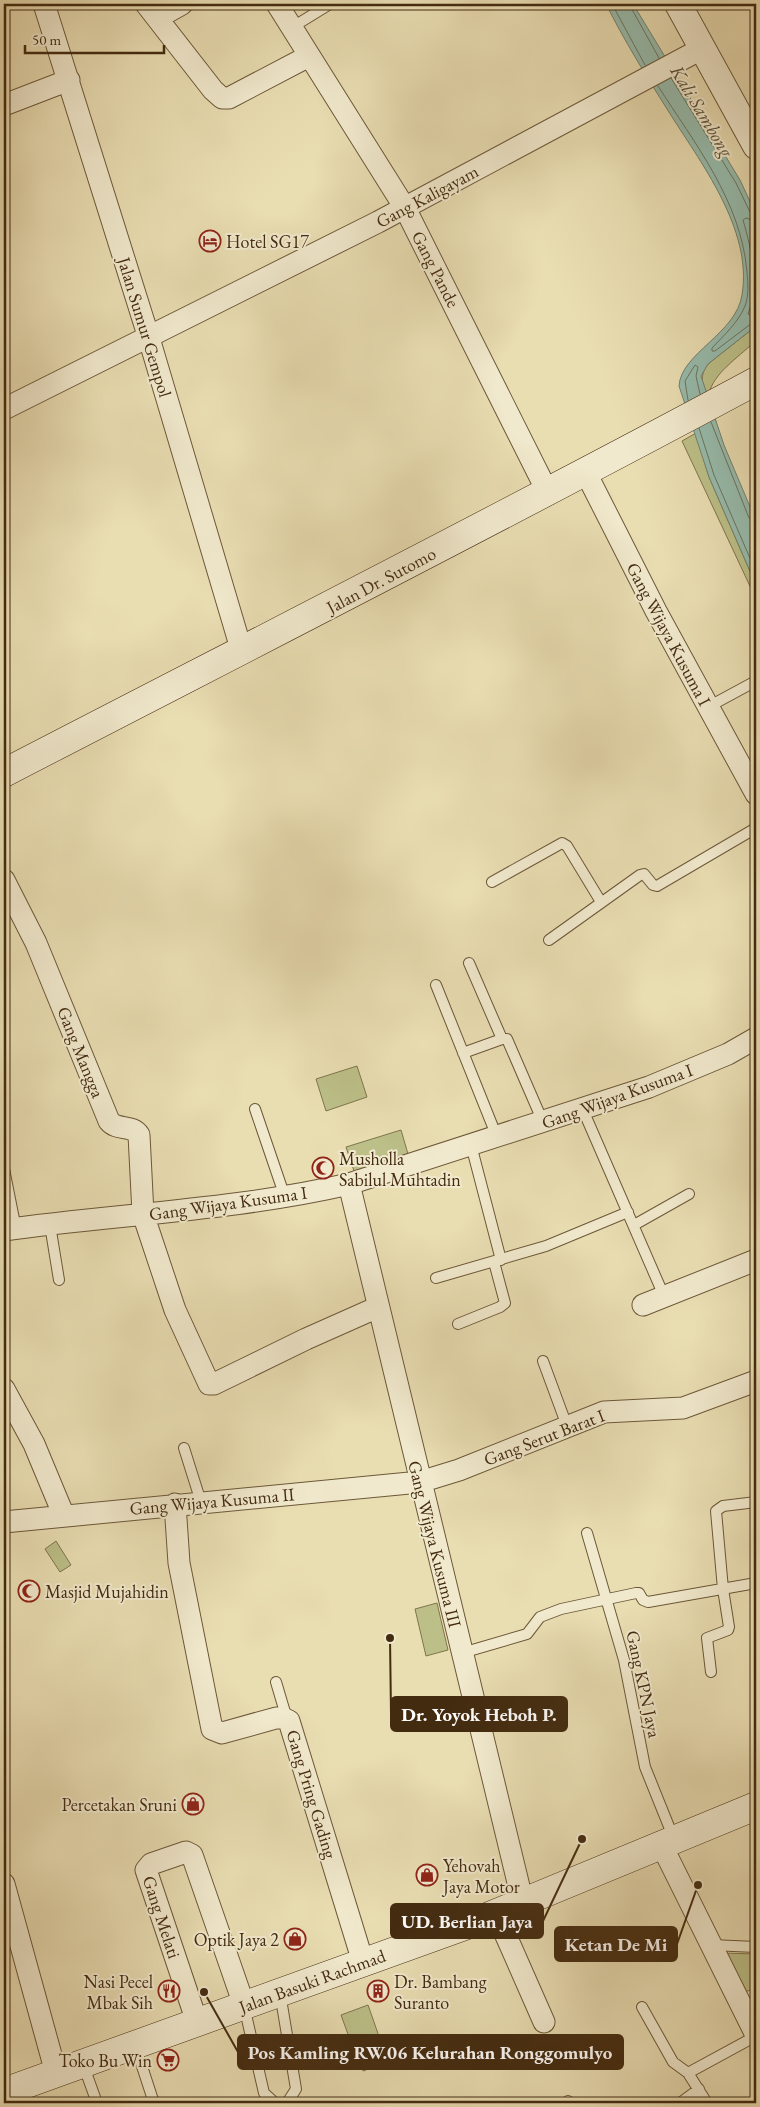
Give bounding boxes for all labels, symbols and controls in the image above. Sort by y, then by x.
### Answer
scale bar [25,22,164,54]
text: 50 m [32,30,61,49]
water label: Kali Sambong [664,60,740,163]
street label: Gang Kaligayam [372,159,482,233]
street label: Gang Pande [407,227,465,311]
hotel icon: Hotel SG17 [198,229,222,253]
place label: Hotel SG17 [226,230,309,253]
street label: Jalan Sumur Gempol [112,252,177,400]
street label: Jalan Dr. Sutomo [321,542,440,619]
street label: Gang Wijaya Kusuma I [621,558,717,710]
street label: Gang Mangga [52,1003,110,1102]
street label: Gang Wijaya Kusuma I [538,1058,696,1134]
place label: Musholla Sabilul Muhtadin [339,1147,461,1191]
mosque icon: Musholla Sabilul Muhtadin [311,1156,335,1180]
street label: Gang Wijaya Kusuma I [148,1181,308,1225]
street label: Gang Serut Barat I [480,1403,608,1471]
street label: Gang Wijaya Kusuma III [403,1458,467,1630]
street label: Gang Wijaya Kusuma II [129,1482,295,1520]
mosque icon: Masjid Mujahidin [17,1579,41,1603]
place label: Masjid Mujahidin [45,1580,169,1603]
street label: Gang KPN Jaya [621,1628,667,1741]
callout: Dr. Yoyok Heboh P. [391,1697,567,1731]
text: Dr. Yoyok Heboh P. [401,1702,557,1727]
street label: Gang Pring Gading [281,1727,343,1861]
shop icon: Percetakan Sruni [181,1792,205,1816]
place label: Percetakan Sruni [62,1793,178,1816]
place label: Yehovah Jaya Motor [441,1854,520,1898]
shop icon: Yehovah Jaya Motor [415,1863,439,1887]
street label: Gang Melati [138,1873,186,1962]
callout: UD. Berlian Jaya [391,1904,543,1938]
text: UD. Berlian Jaya [401,1909,533,1934]
shop icon: Optik Jaya 2 [283,1927,307,1951]
callout: Ketan De Mi [555,1927,677,1961]
place label: Optik Jaya 2 [194,1928,279,1951]
text: Ketan De Mi [565,1932,668,1957]
street label: Jalan Basuki Rachmad [234,1944,389,2019]
place label: Nasi Pecel Mbak Sih [84,1970,153,2014]
place label: Dr. Bambang Suranto [394,1970,487,2014]
restaurant icon: Nasi Pecel Mbak Sih [157,1979,181,2003]
building icon: Dr. Bambang Suranto [366,1979,390,2003]
callout: Pos Kamling RW.06 Kelurahan Ronggomulyo [238,2035,623,2069]
text: Pos Kamling RW.06 Kelurahan Ronggomulyo [248,2040,613,2065]
supermarket icon: Toko Bu Win [156,2048,180,2072]
place label: Toko Bu Win [59,2049,152,2072]

